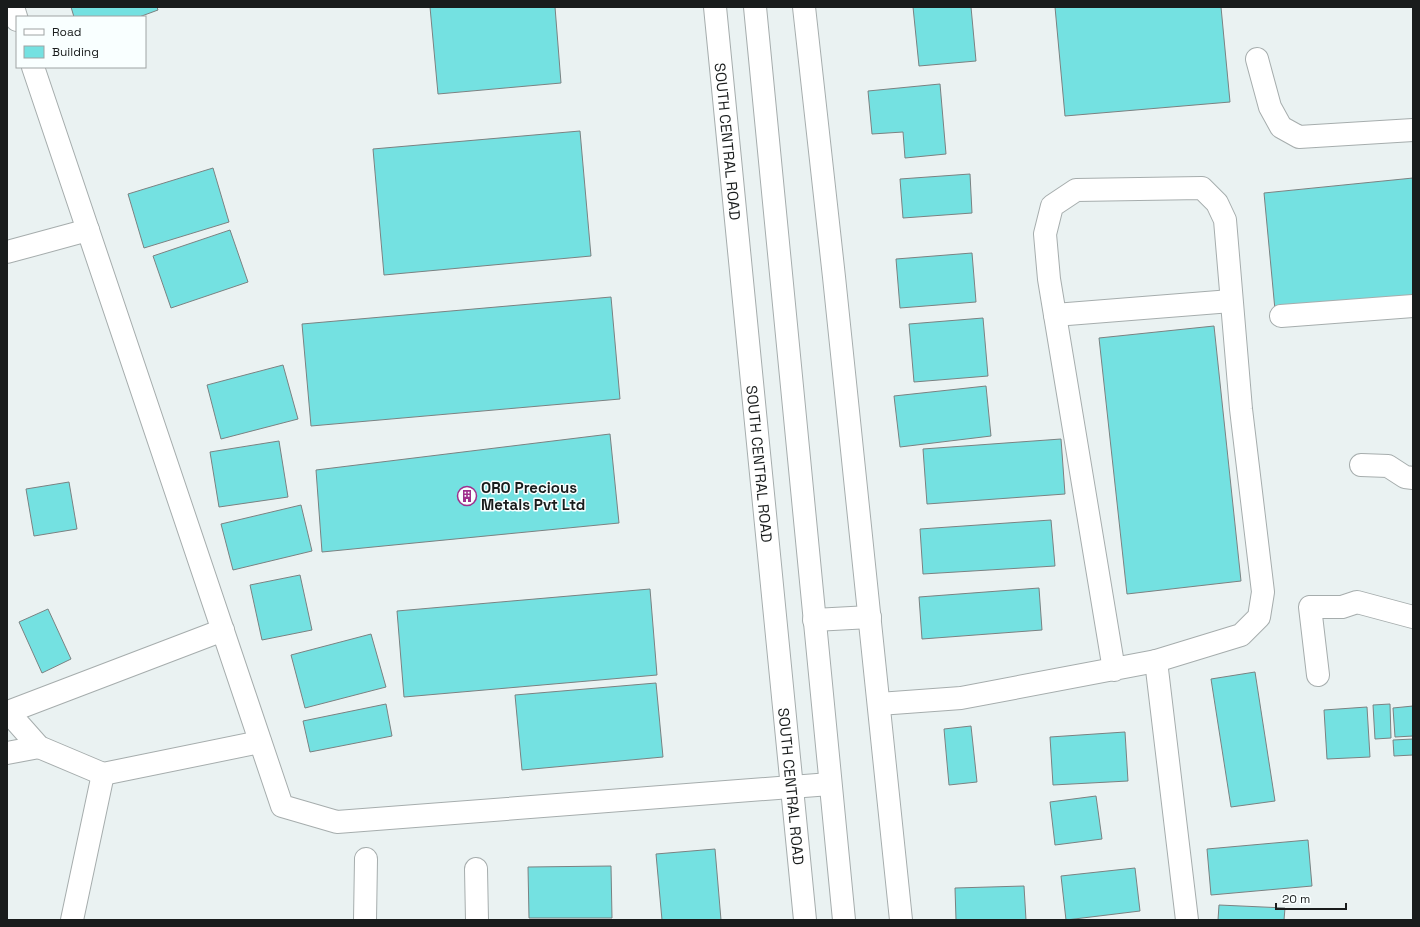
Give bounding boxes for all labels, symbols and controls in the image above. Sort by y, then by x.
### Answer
legend [16,16,146,68]
text: Road [52,24,81,40]
text: Building [52,44,99,60]
street label: SOUTH CENTRAL ROAD [711,62,745,221]
street label: SOUTH CENTRAL ROAD [743,384,777,543]
place label: ORO Precious Metals Pvt Ltd [481,478,585,514]
building icon: ORO Precious Metals Pvt Ltd [456,485,478,507]
street label: SOUTH CENTRAL ROAD [775,707,809,866]
scale bar [1276,885,1346,911]
text: 20 m [1282,891,1310,907]

